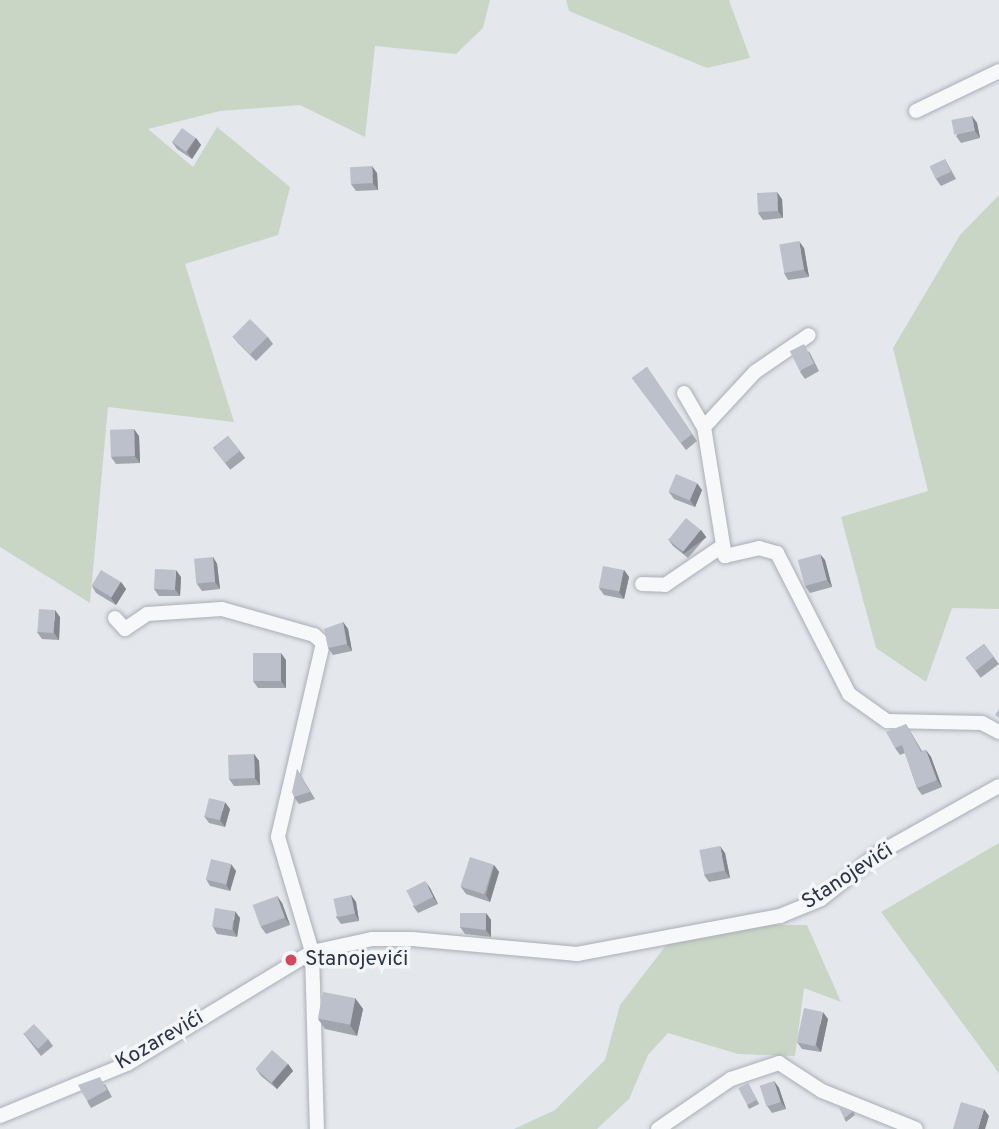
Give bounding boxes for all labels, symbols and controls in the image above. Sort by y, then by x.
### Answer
street label: Stanojevići [798,838,898,916]
place label: Stanojevići [305,947,408,973]
marker: Stanojevići [283,952,299,968]
street label: Kozarevići [112,1006,208,1076]

